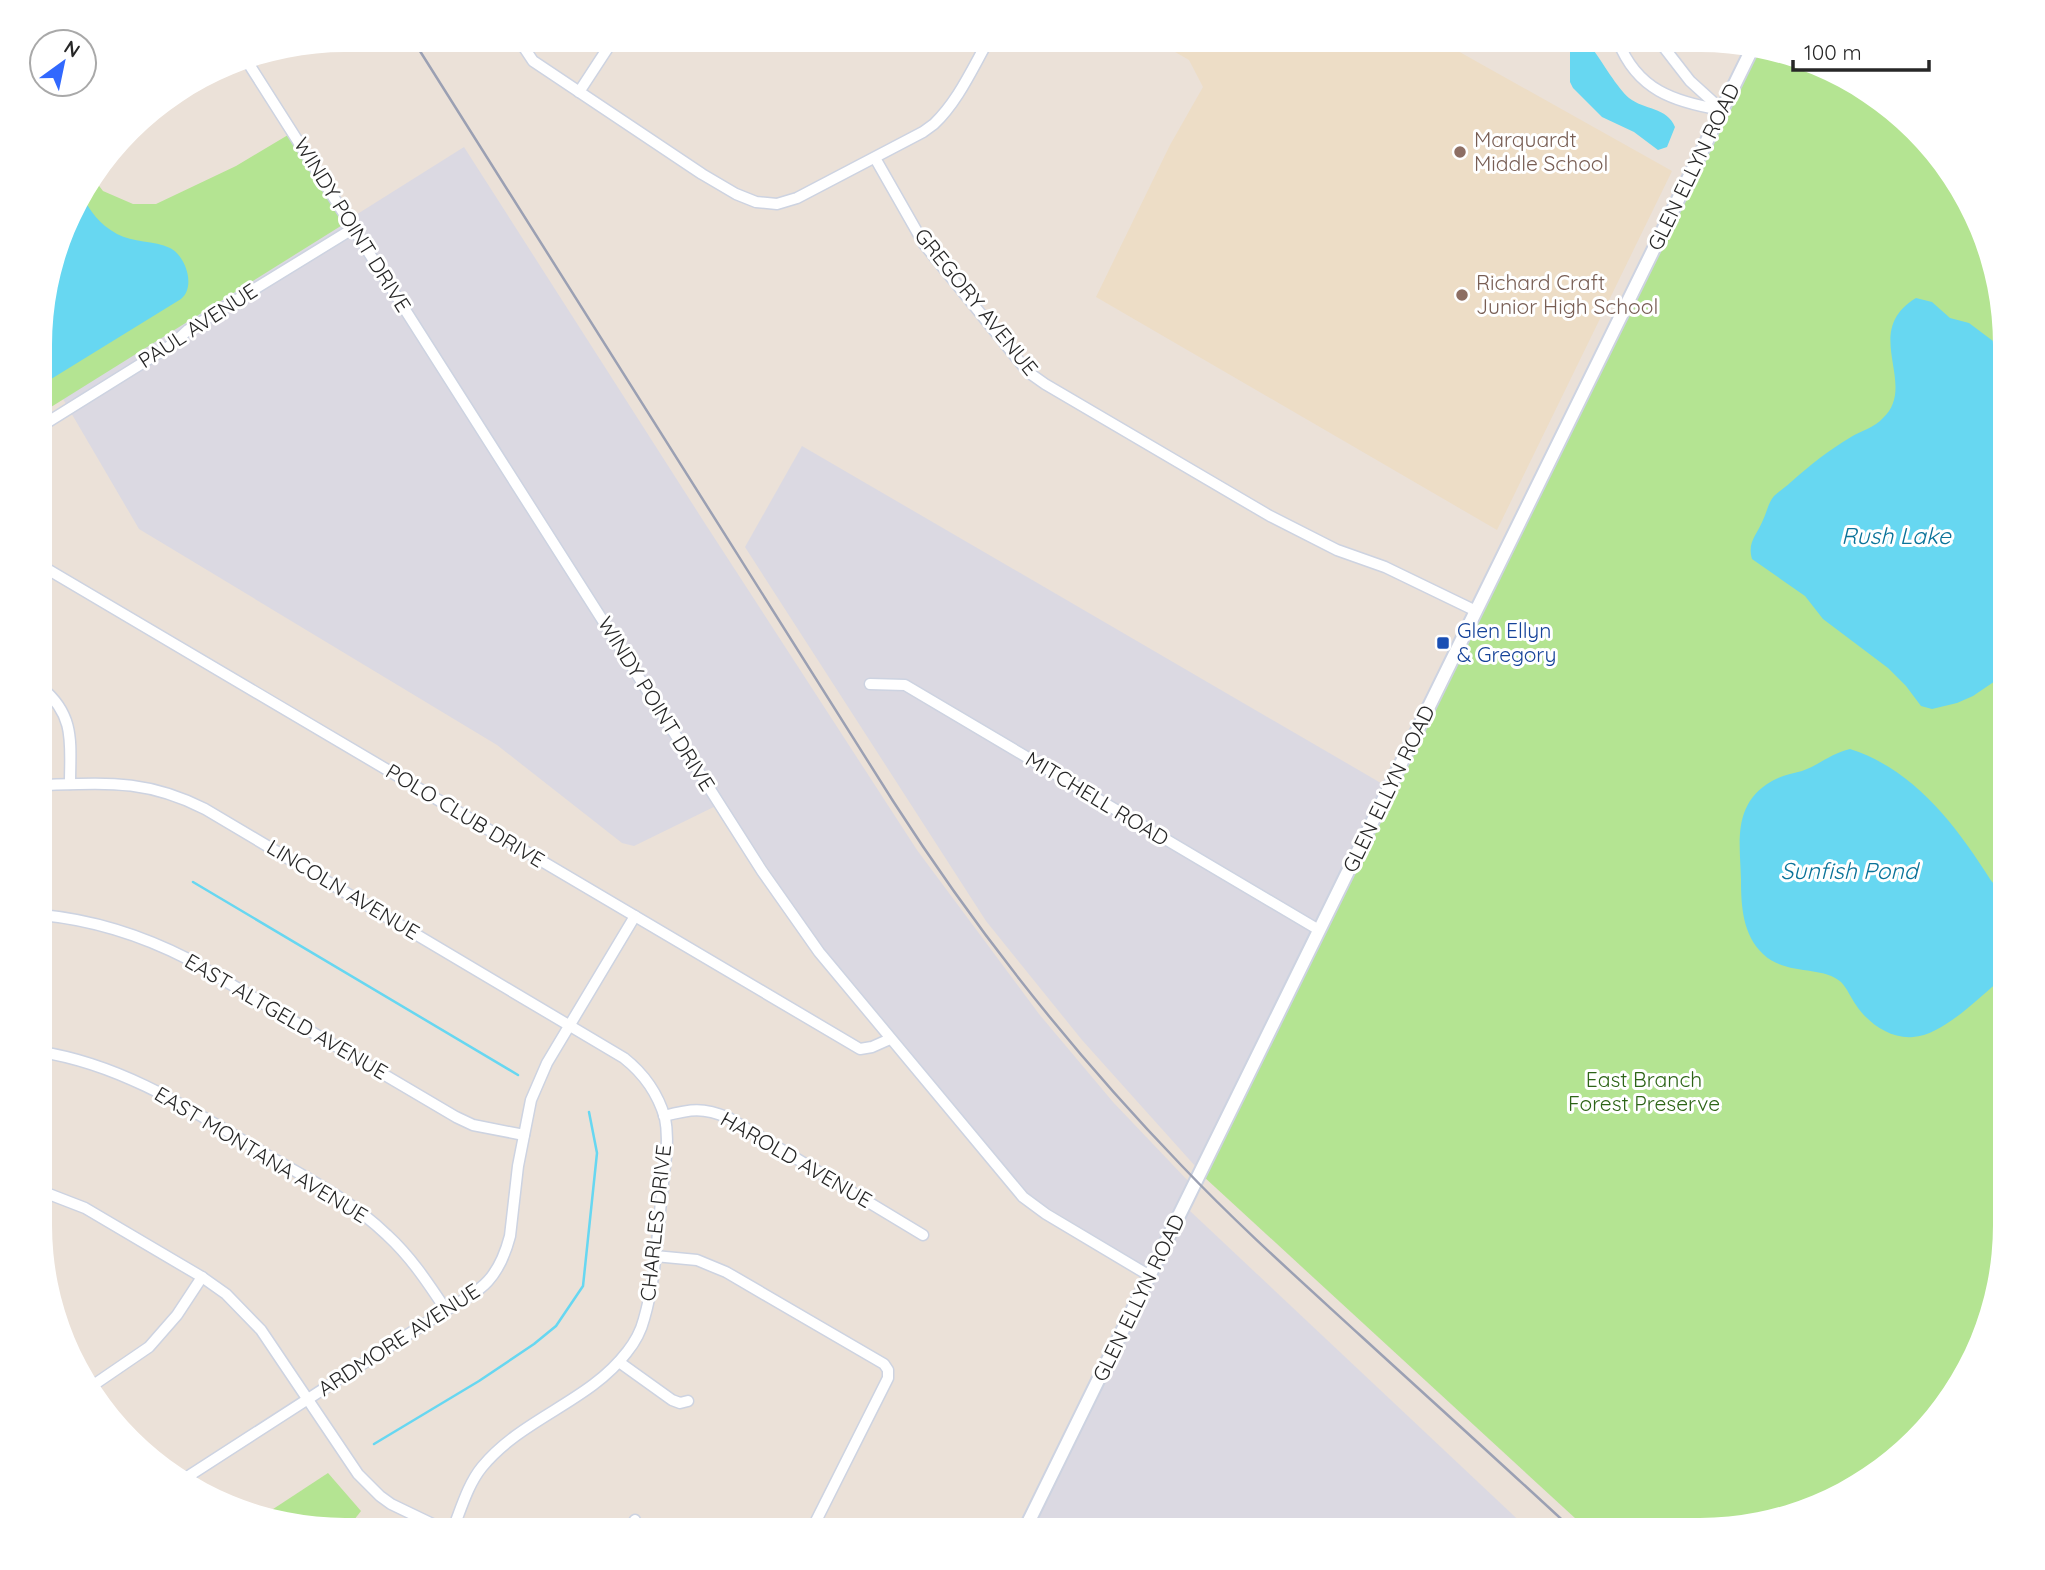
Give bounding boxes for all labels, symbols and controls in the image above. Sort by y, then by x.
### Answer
north arrow [28,28,98,98]
scale bar [1793,28,1930,72]
text: N [60,35,85,63]
text: 100 m [1804,39,1862,65]
street label: GLEN ELLYN ROAD [1641,79,1745,255]
place label: Marquardt Middle School [1474,126,1608,176]
street label: WINDY POINT DRIVE [289,132,417,316]
marker: Marquardt Middle School [1452,144,1468,160]
street label: GREGORY AVENUE [909,222,1044,380]
place label: Richard Craft Junior High School [1476,269,1658,319]
street label: PAUL AVENUE [133,277,262,373]
marker: Richard Craft Junior High School [1454,287,1470,303]
water label: Rush Lake [1841,521,1952,550]
street label: WINDY POINT DRIVE [593,611,721,795]
place label: Glen Ellyn & Gregory [1457,617,1556,667]
marker: Glen Ellyn & Gregory [1435,635,1451,651]
street label: GLEN ELLYN ROAD [1336,701,1440,877]
street label: MITCHELL ROAD [1021,745,1174,851]
street label: POLO CLUB DRIVE [381,758,550,873]
street label: LINCOLN AVENUE [262,833,425,945]
water label: Sunfish Pond [1780,856,1921,885]
street label: EAST ALTGELD AVENUE [180,947,393,1085]
park label: East Branch Forest Preserve [1568,1066,1720,1116]
street label: EAST MONTANA AVENUE [150,1080,373,1228]
street label: HAROLD AVENUE [716,1105,877,1213]
street label: CHARLES DRIVE [634,1143,676,1303]
street label: GLEN ELLYN ROAD [1086,1210,1190,1386]
street label: ARDMORE AVENUE [313,1277,484,1401]

